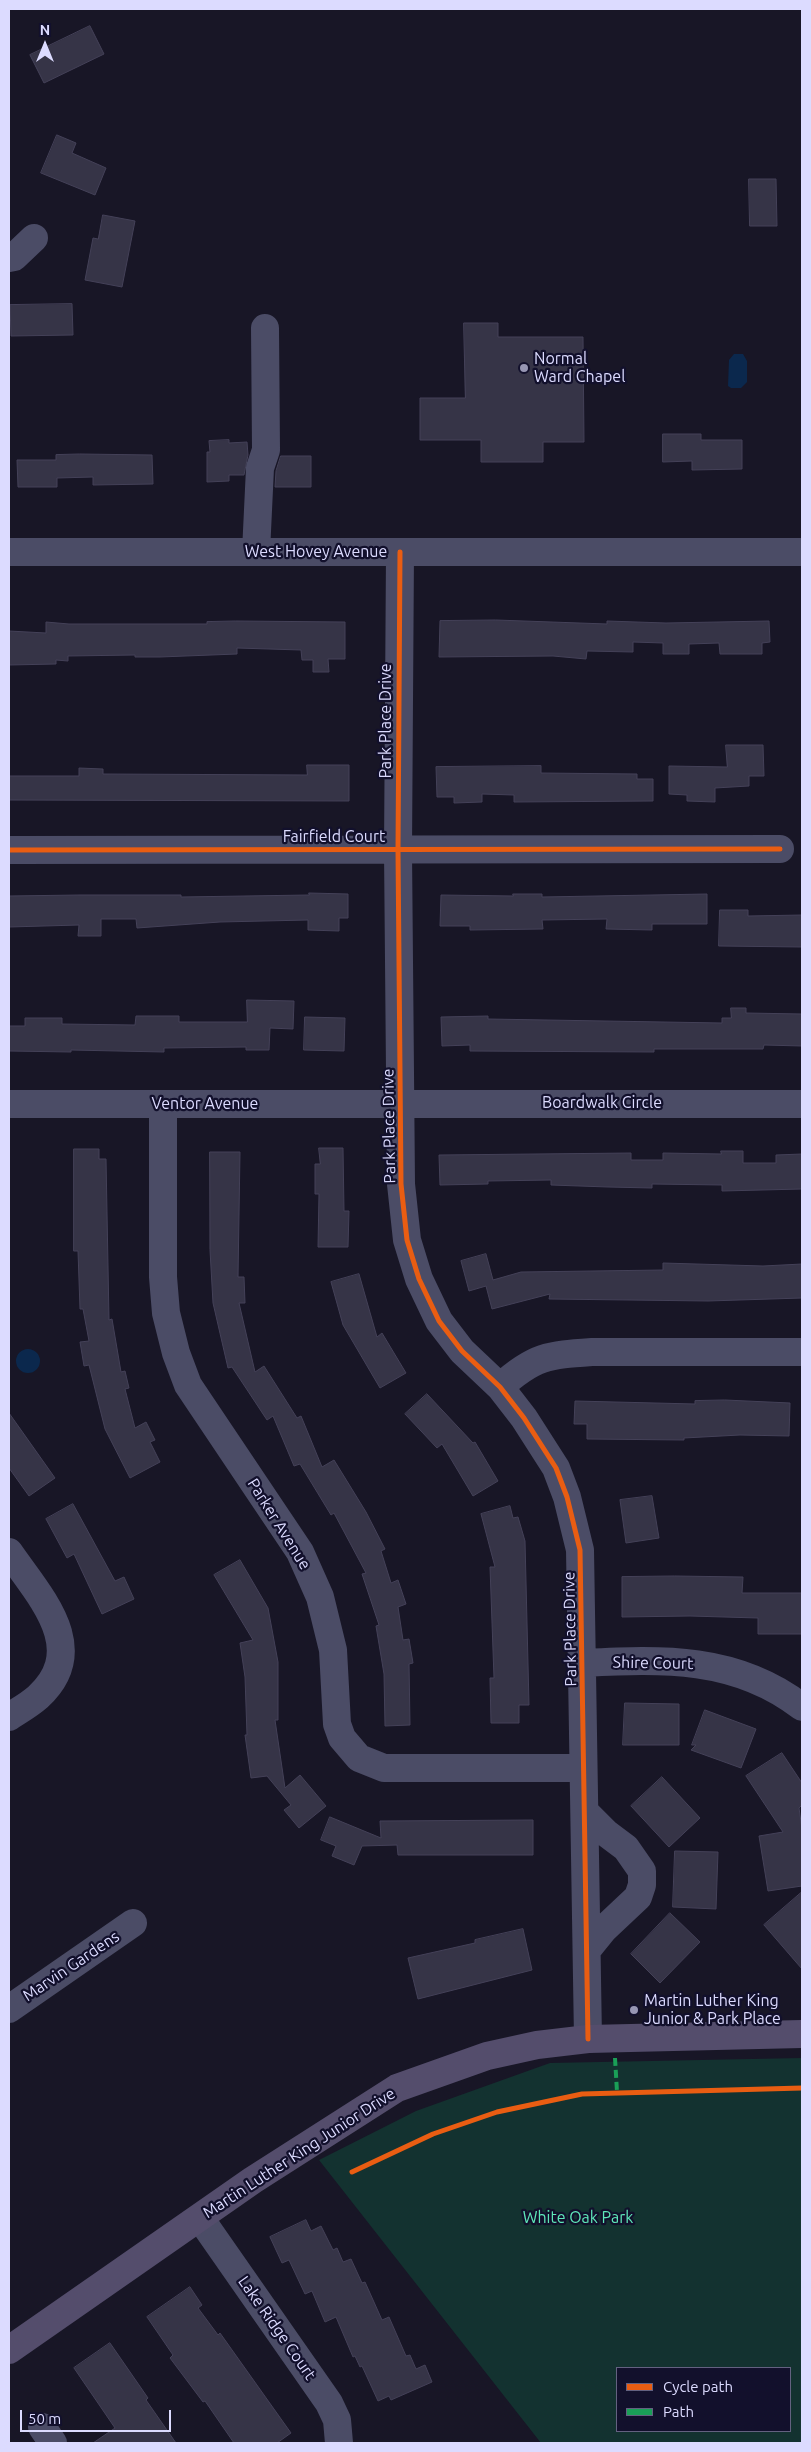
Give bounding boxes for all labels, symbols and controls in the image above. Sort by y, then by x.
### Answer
north arrow [20,20,70,70]
text: N [40,22,50,38]
place label: Normal Ward Chapel [534,349,625,387]
marker: Normal Ward Chapel [518,362,530,374]
street label: West Hovey Avenue [245,542,387,562]
street label: Park Place Drive [376,663,396,779]
street label: Fairfield Court [283,827,385,847]
street label: Park Place Drive [378,1068,400,1184]
street label: Boardwalk Circle [542,1093,662,1113]
street label: Ventor Avenue [152,1094,258,1114]
street label: Parker Avenue [243,1475,315,1573]
street label: Park Place Drive [559,1571,581,1687]
street label: Shire Court [613,1653,693,1673]
street label: Marvin Gardens [19,1927,123,2005]
place label: Martin Luther King Junior & Park Place [644,1991,781,2029]
marker: Martin Luther King Junior & Park Place [628,2004,640,2016]
street label: Martin Luther King Junior Drive [199,2084,399,2222]
park label: White Oak Park [523,2208,633,2228]
street label: Lake Ridge Court [234,2272,320,2384]
legend [616,2367,791,2432]
text: Cycle path [663,2378,733,2395]
scale bar [22,2400,174,2432]
text: Path [663,2403,694,2420]
text: 50 m [28,2410,61,2427]

